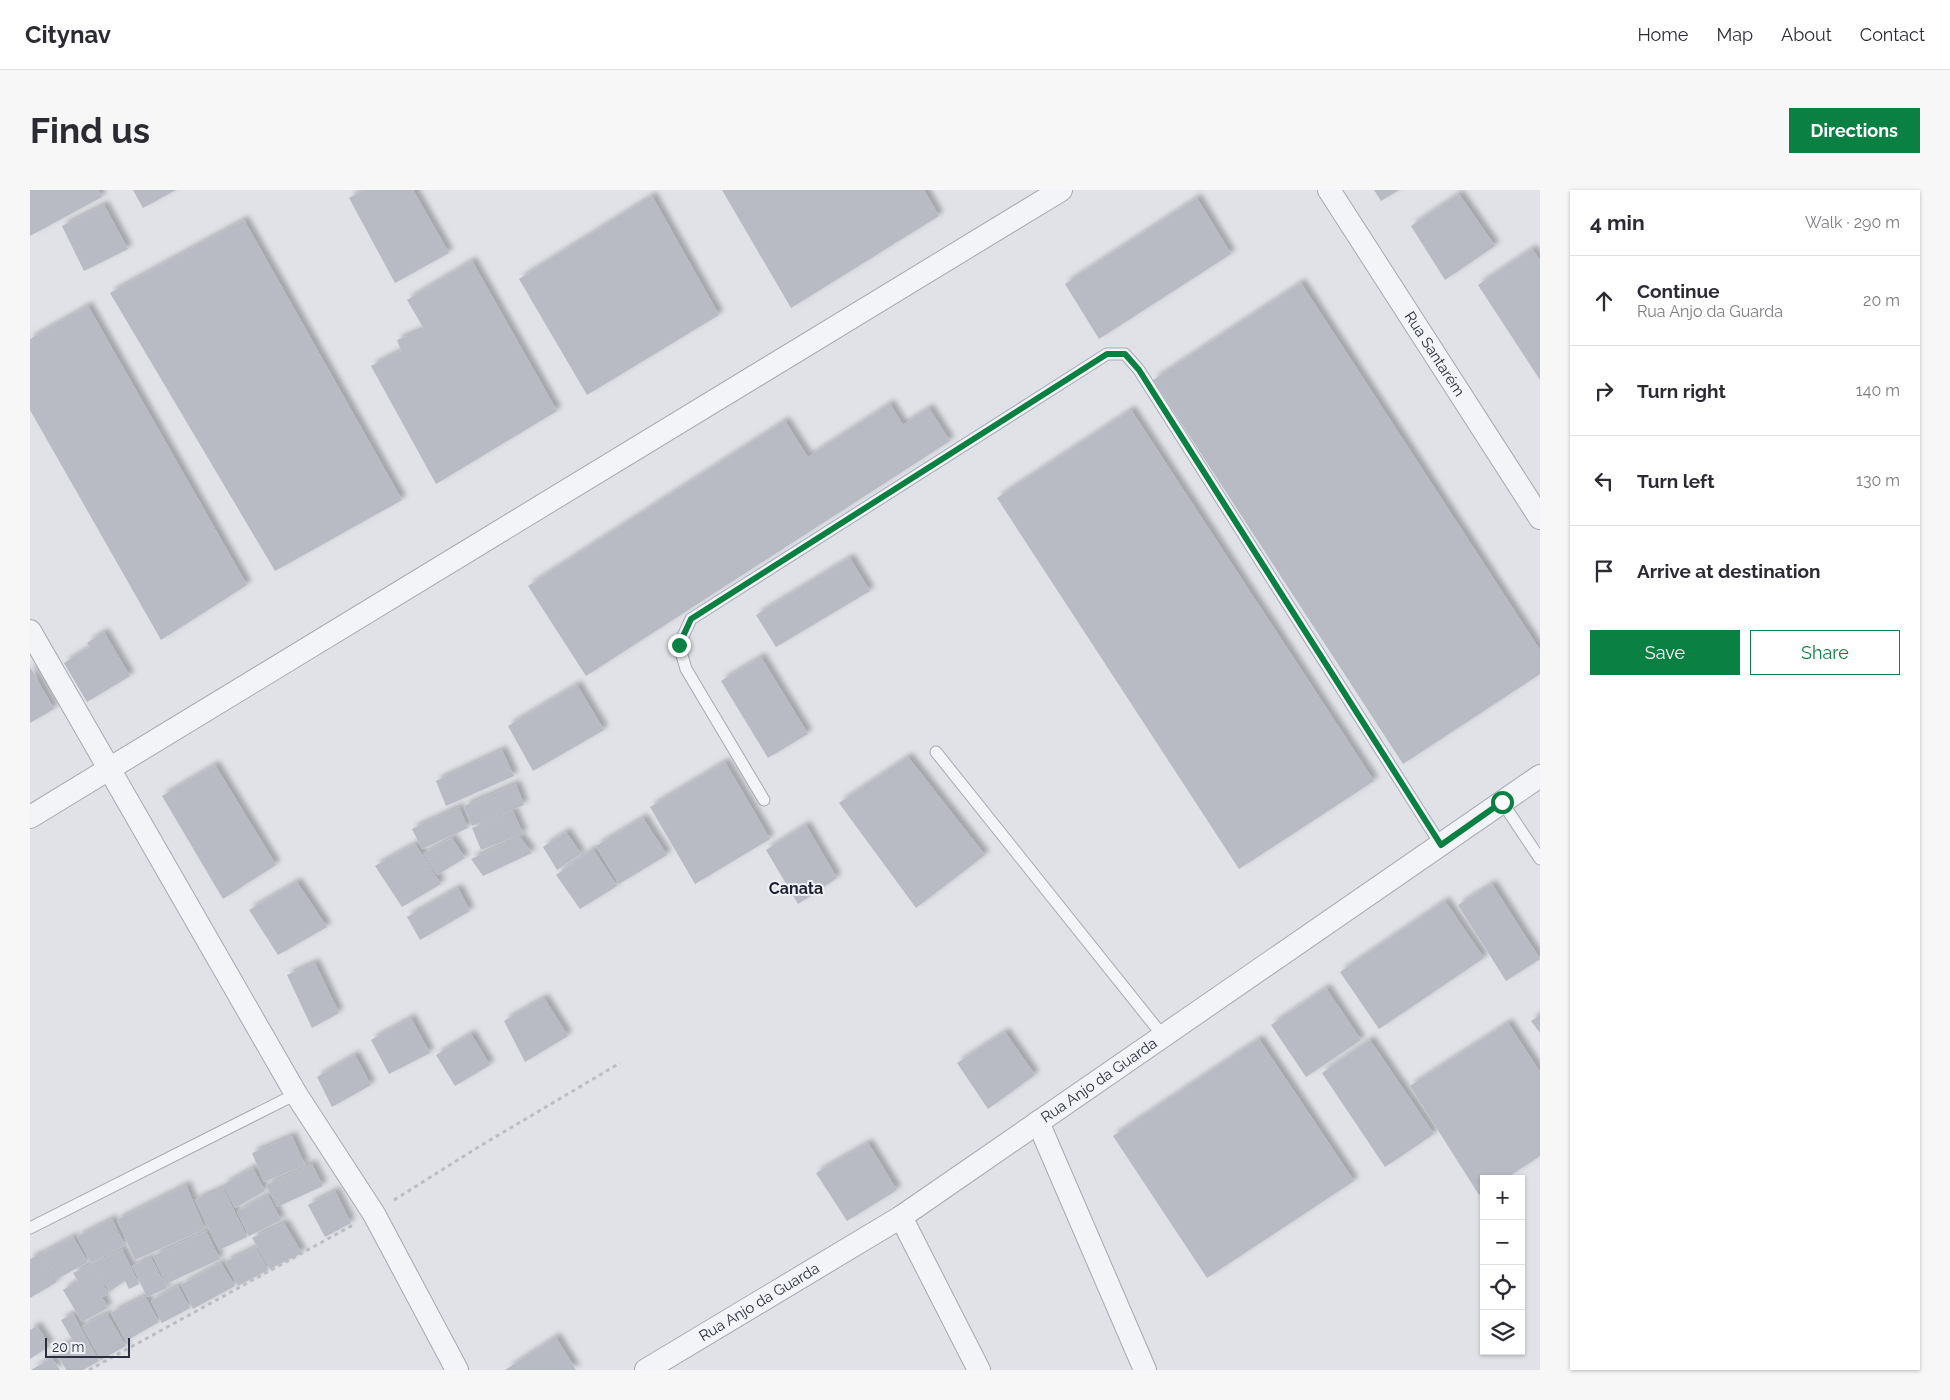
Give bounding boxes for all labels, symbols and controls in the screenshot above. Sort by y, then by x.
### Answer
text: Citynav [25,20,111,49]
text: Home [1637,24,1688,45]
text: Map [1716,24,1753,45]
text: About [1781,24,1832,45]
text: Contact [1860,24,1925,45]
button: Directions [1789,108,1920,153]
text: Find us [30,110,150,151]
text: 4 min [1590,210,1645,235]
text: Walk · 290 m [1805,213,1900,232]
text: Continue [1637,280,1720,302]
icon: ahead [1590,287,1618,315]
text: 20 m [1863,291,1900,310]
text: Rua Anjo da Guarda [1637,302,1783,321]
street label: Rua Santarém [1401,308,1468,400]
icon: right [1590,377,1618,405]
text: Turn right [1637,380,1726,402]
text: 140 m [1856,381,1900,400]
icon: left [1590,467,1618,495]
text: Turn left [1637,470,1714,492]
text: 130 m [1856,471,1900,490]
icon: arrive [1590,557,1618,585]
text: Arrive at destination [1637,560,1821,582]
button: Save [1590,630,1740,675]
button: Share [1750,630,1900,675]
route end [668,634,691,657]
route start [1491,791,1514,814]
district label: Canata [769,879,823,898]
street label: Rua Anjo da Guarda [1038,1034,1161,1127]
map controls [1480,1175,1525,1355]
button: + [1480,1175,1525,1220]
button: − [1480,1220,1525,1265]
street label: Rua Anjo da Guarda [696,1259,823,1345]
button: locate [1480,1265,1525,1310]
button: layers [1480,1310,1525,1355]
scale bar [45,1335,130,1358]
text: 20 m [52,1339,84,1355]

